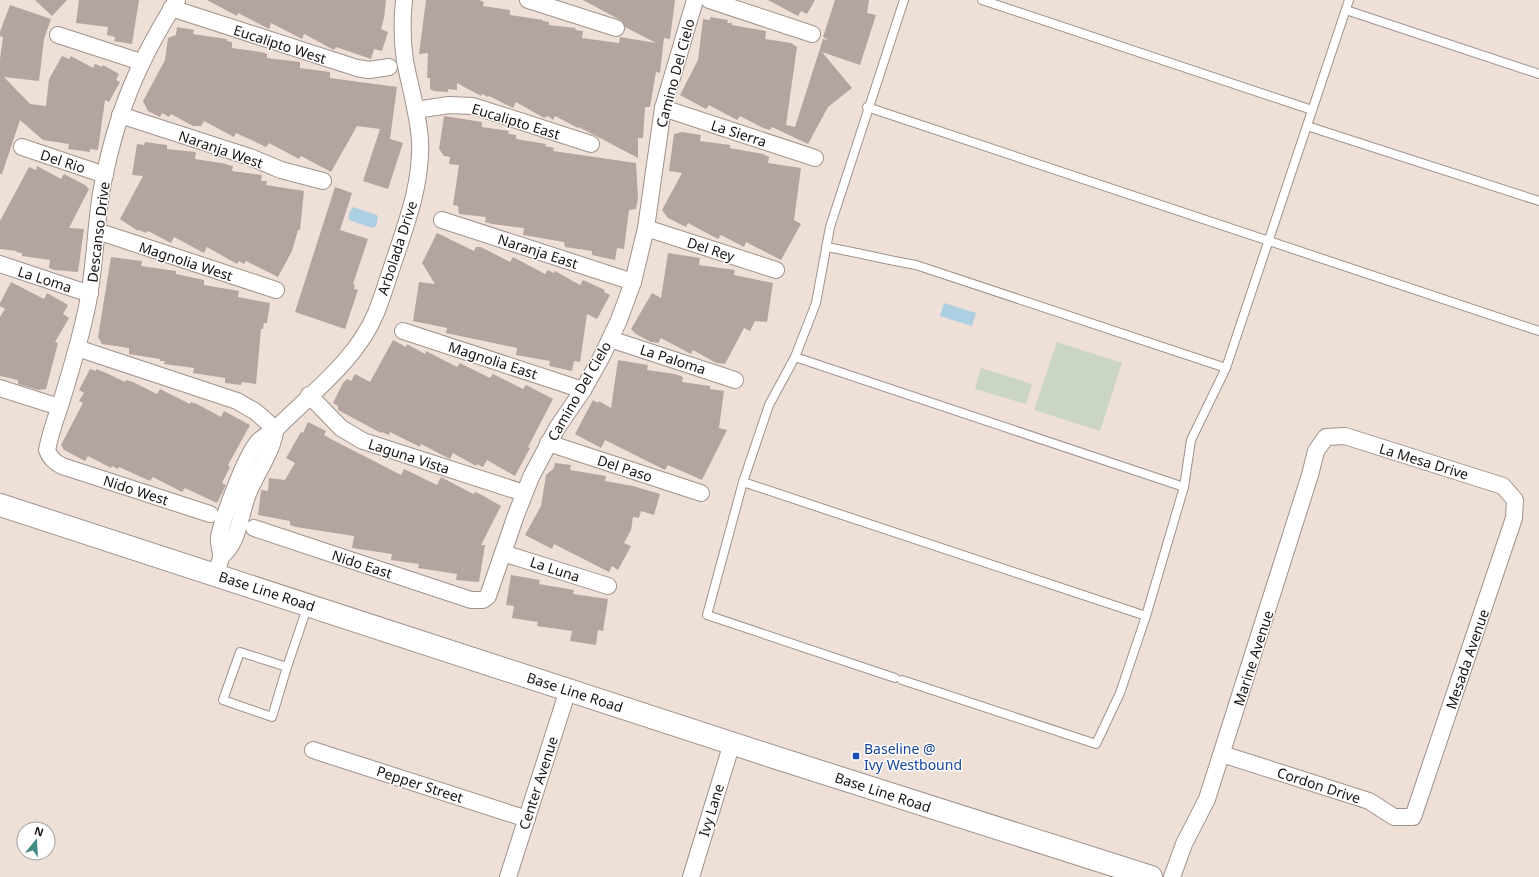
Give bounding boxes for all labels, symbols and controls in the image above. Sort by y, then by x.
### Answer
street label: Camino Del Cielo [651,16,699,130]
street label: Eucalipto West [231,20,329,68]
street label: Eucalipto East [470,99,562,143]
street label: La Sierra [709,115,769,151]
street label: Naranja West [176,126,266,172]
street label: Del Rio [38,145,88,177]
street label: Descanso Drive [82,180,114,284]
street label: Arbolada Drive [373,198,421,298]
street label: Naranja East [496,229,580,273]
street label: Del Rey [685,232,738,266]
street label: Magnolia West [137,237,235,285]
street label: La Loma [16,261,74,297]
street label: Magnolia East [446,337,540,383]
street label: Camino Del Cielo [543,338,615,444]
street label: La Paloma [638,339,708,379]
street label: Laguna Vista [366,434,452,478]
street label: La Mesa Drive [1377,438,1471,484]
street label: Del Paso [595,450,655,486]
street label: Nido West [101,471,171,509]
street label: Nido East [329,545,395,583]
street label: La Luna [528,552,582,586]
street label: Base Line Road [217,567,317,615]
street label: Mesada Avenue [1441,606,1493,711]
street label: Marine Avenue [1229,608,1277,708]
street label: Base Line Road [525,668,625,716]
street label: Center Avenue [514,734,562,832]
place label: Baseline @ Ivy Westbound [864,739,962,774]
marker: Baseline @ Ivy Westbound [851,751,861,761]
street label: Pepper Street [374,761,466,807]
street label: Cordon Drive [1275,763,1363,807]
street label: Base Line Road [833,768,933,816]
street label: Ivy Lane [694,781,728,839]
north arrow [16,821,56,861]
text: N [33,822,46,840]

